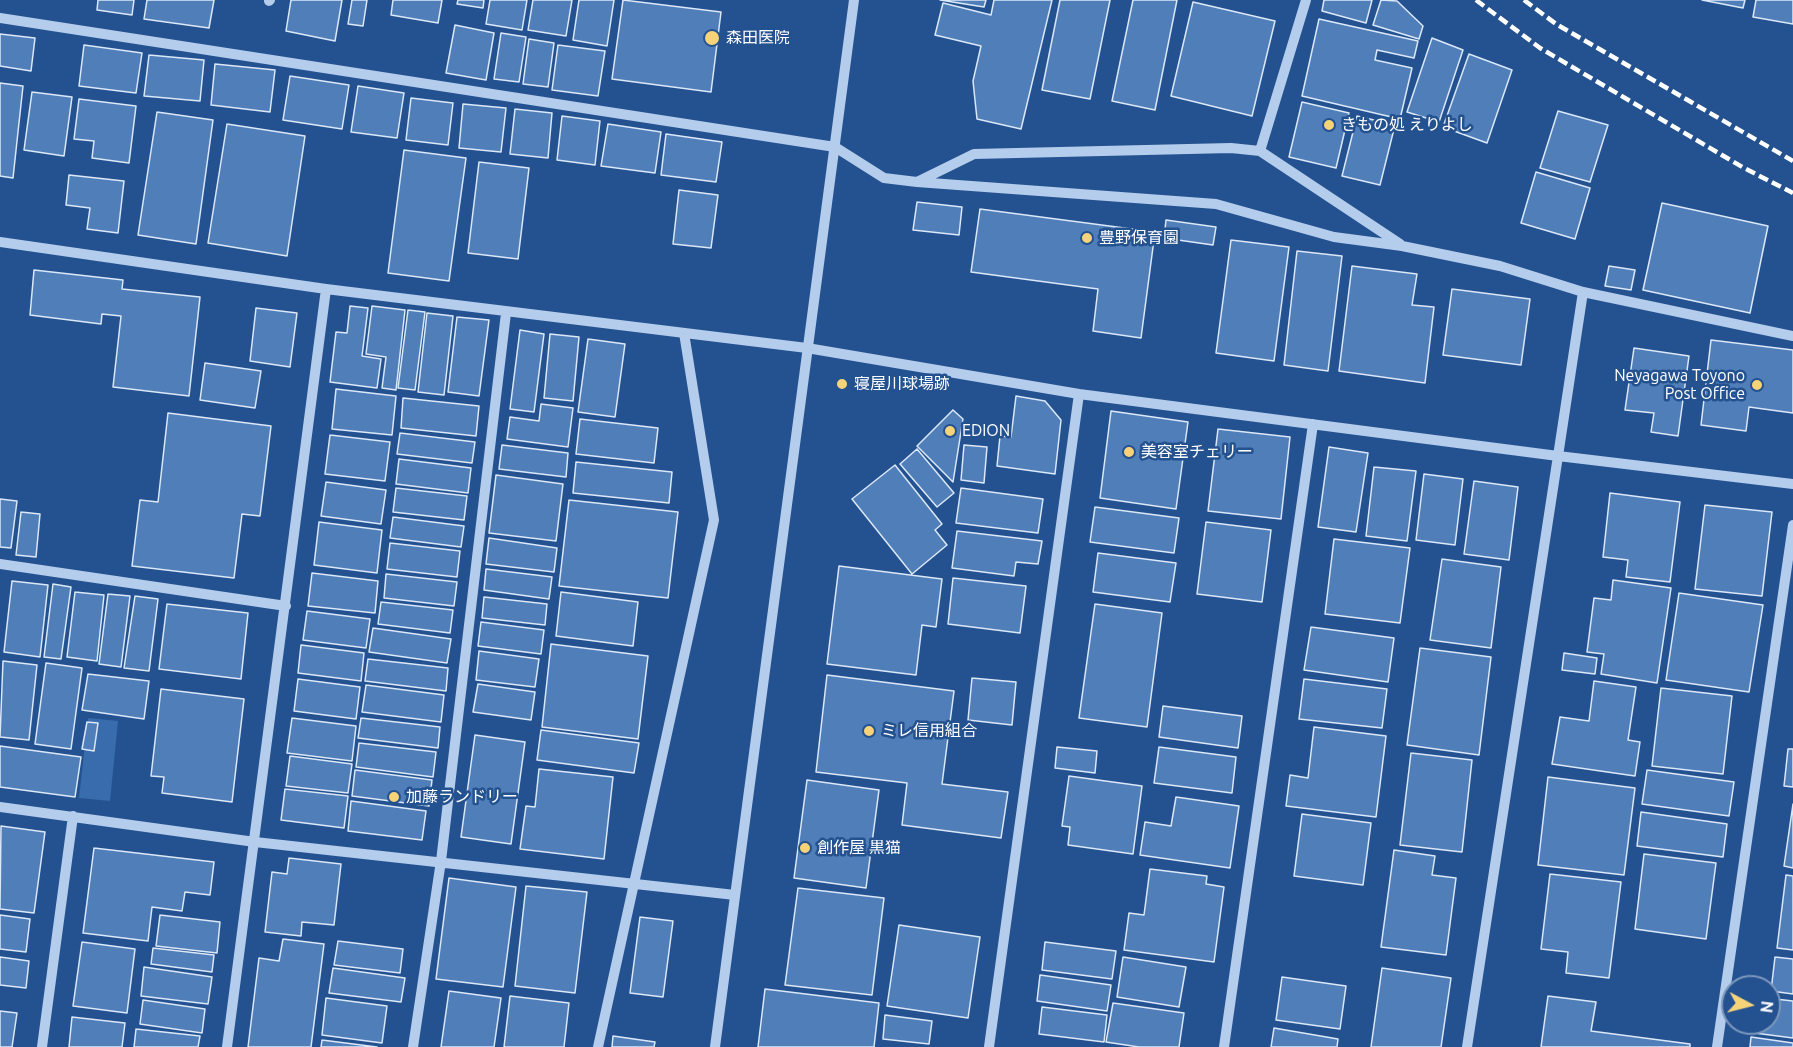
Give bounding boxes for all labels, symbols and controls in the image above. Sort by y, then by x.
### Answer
place label: 森田医院 [726,28,790,48]
marker: 森田医院 [703,29,721,47]
place label: きもの処 えりよし [1341,115,1473,135]
marker: きもの処 えりよし [1322,118,1336,132]
place label: 豊野保育園 [1099,228,1179,248]
marker: 豊野保育園 [1080,231,1094,245]
place label: Neyagawa Toyono Post Office [1614,366,1745,404]
place label: 寝屋川球場跡 [854,374,950,394]
marker: 寝屋川球場跡 [835,377,849,391]
marker: Neyagawa Toyono Post Office [1750,378,1764,392]
place label: EDION [962,421,1010,441]
marker: EDION [943,424,957,438]
place label: 美容室チェリー [1141,442,1253,462]
marker: 美容室チェリー [1122,445,1136,459]
place label: ミレ信用組合 [881,721,977,741]
marker: ミレ信用組合 [862,724,876,738]
place label: 加藤ランドリー [406,787,518,807]
marker: 加藤ランドリー [387,790,401,804]
place label: 創作屋 黒猫 [817,838,901,858]
marker: 創作屋 黒猫 [798,841,812,855]
north arrow [1721,975,1781,1035]
text: N [1757,1000,1777,1014]

